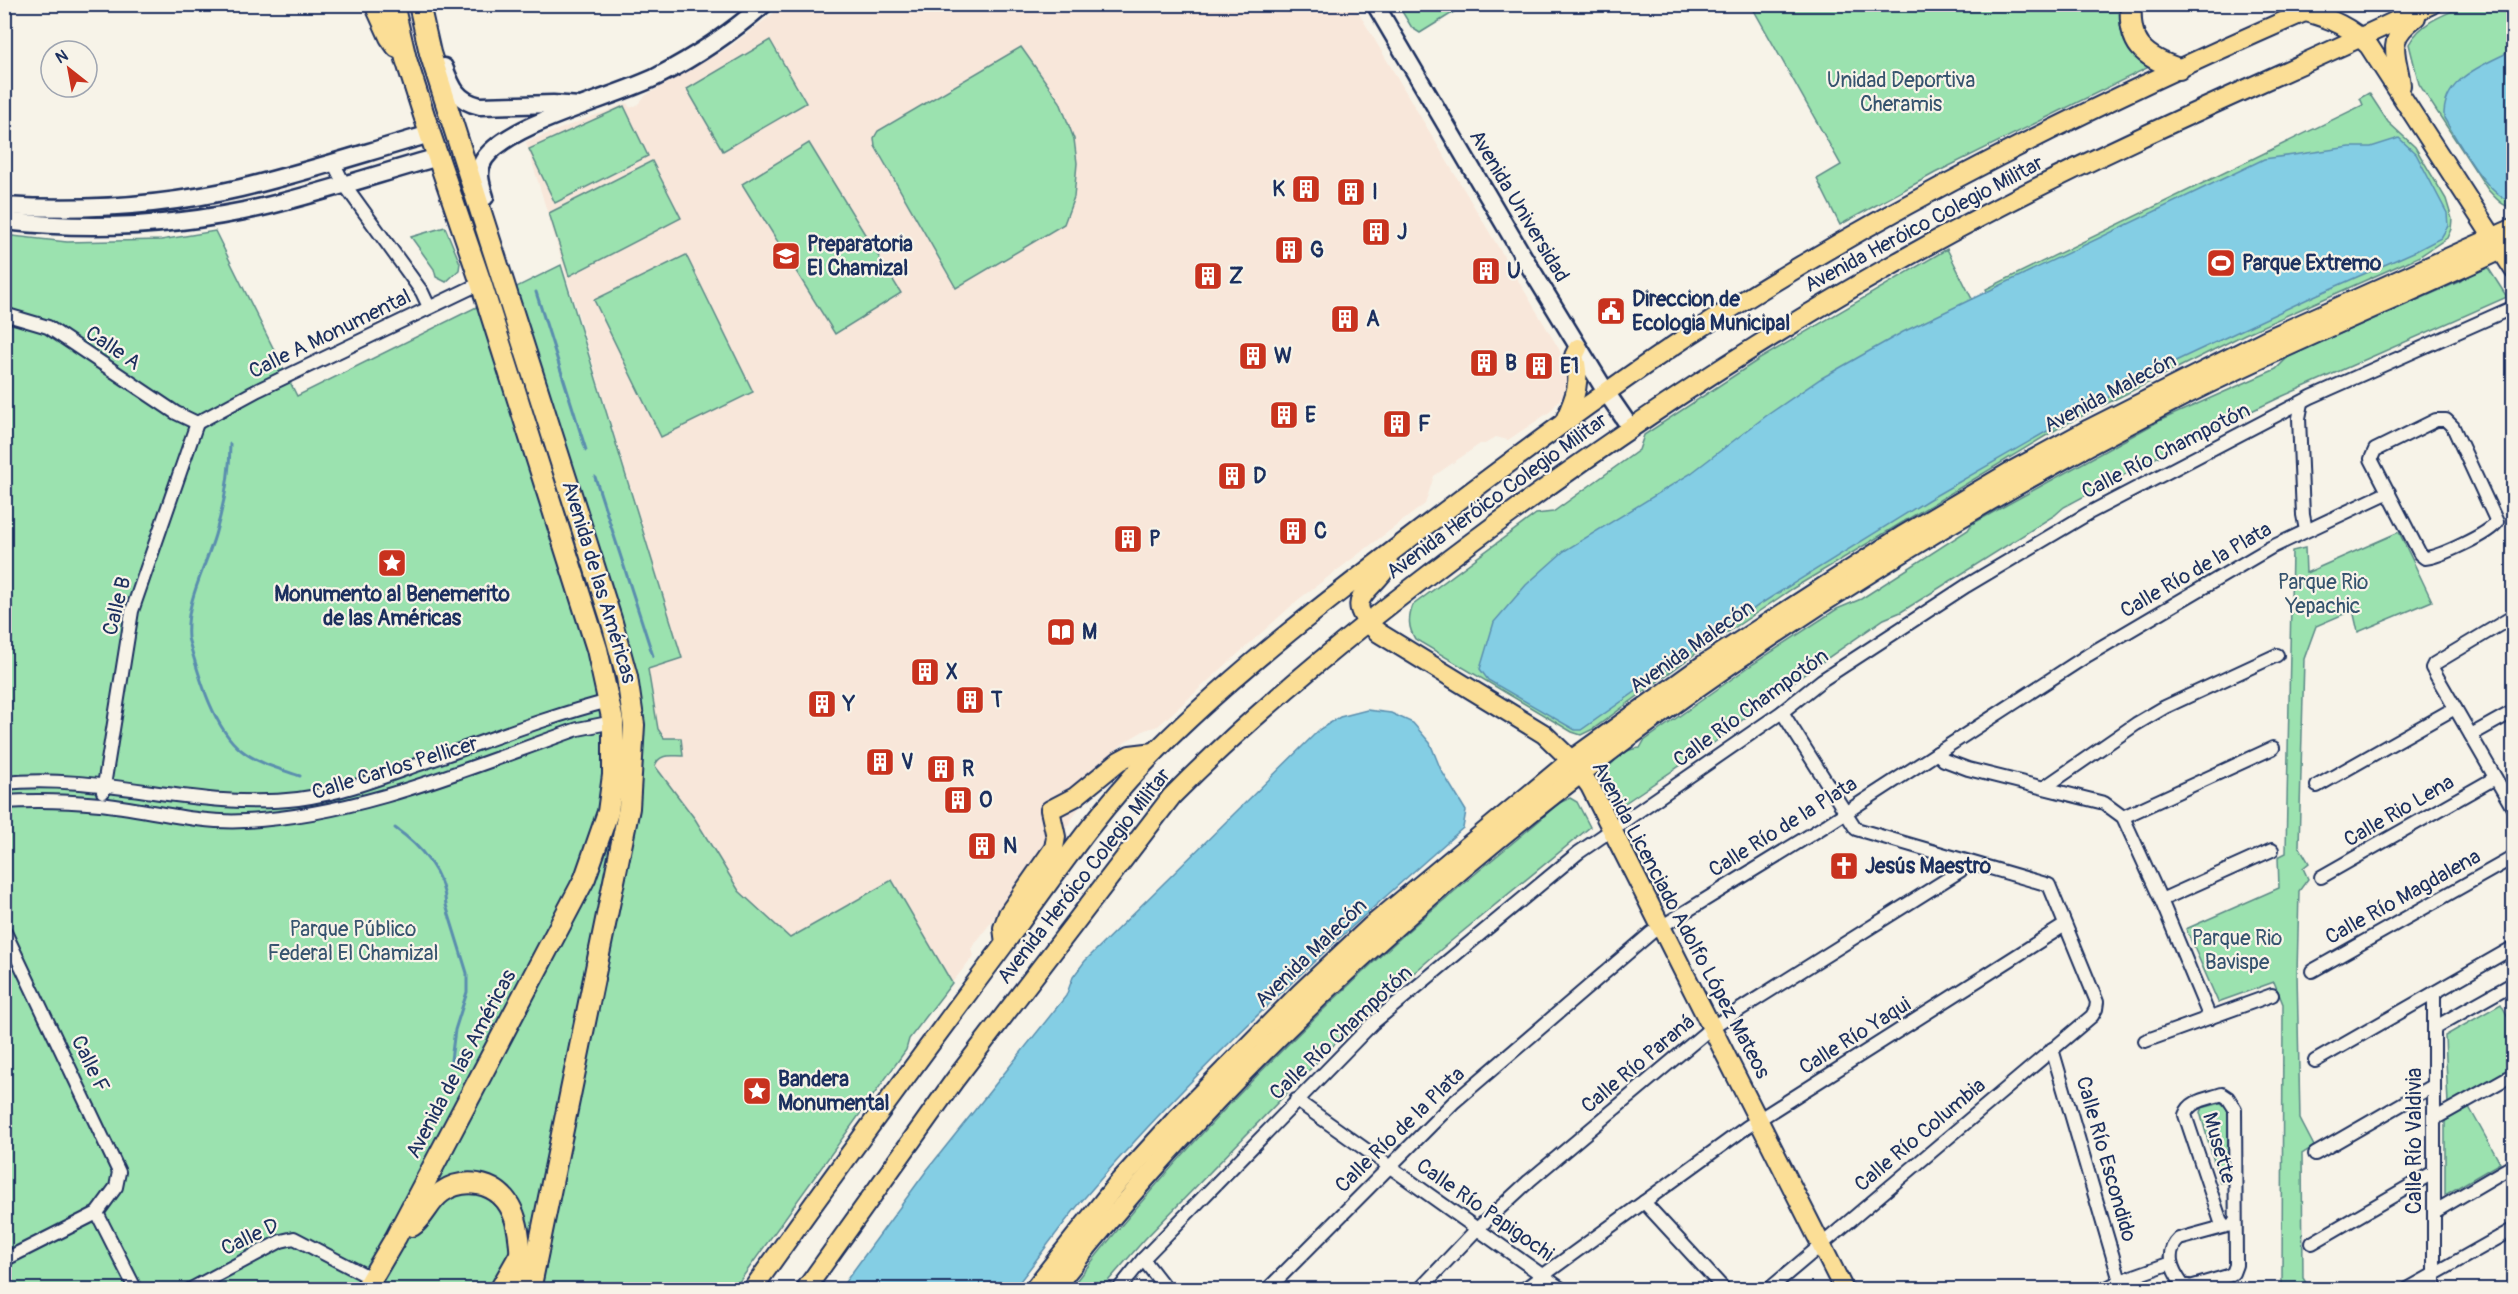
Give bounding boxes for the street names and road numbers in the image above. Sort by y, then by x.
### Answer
street label: Avenida Universidad [1464,125,1574,287]
street label: Avenida Heróico Colegio Militar [1800,149,2049,299]
street label: Calle A Monumental [244,283,416,385]
street label: Calle A [80,320,146,376]
street label: Avenida Malecón [2039,347,2181,439]
street label: Calle Río Champotón [2077,397,2255,505]
street label: Avenida Heróico Colegio Militar [1381,406,1613,585]
street label: Avenida de las Américas [555,478,643,687]
street label: Calle Río de la Plata [2116,516,2276,624]
street label: Calle B [97,574,137,638]
street label: Avenida Malecón [1624,594,1760,700]
street label: Calle Río Champotón [1668,642,1834,774]
street label: Calle Carlos Pellicer [309,730,482,806]
street label: Avenida Licenciado Adolfo López Mateos [1586,757,1777,1084]
street label: Avenida Heróico Colegio Militar [991,762,1177,990]
street label: Calle Rio Lena [2339,769,2459,853]
street label: Calle Río de la Plata [1704,770,1862,884]
street label: Calle Río Magdalena [2321,843,2485,951]
street label: Avenida Malecón [1249,892,1373,1014]
street label: Calle Río Champotón [1264,960,1418,1106]
street label: Avenida de las Américas [400,964,523,1163]
street label: Calle Río Yaqui [1794,991,1916,1081]
street label: Calle Río Paraná [1576,1009,1700,1119]
street label: Calle F [65,1031,115,1097]
street label: Calle Río de la Plata [1329,1061,1471,1199]
street label: Calle Río Valdivia [2401,1068,2428,1214]
street label: Calle Río Columbia [1849,1072,1991,1198]
street label: Calle Río Escondido [2070,1073,2142,1245]
street label: Musette [2196,1109,2242,1187]
street label: Calle Río Papigochi [1411,1152,1559,1268]
street label: Calle D [217,1212,283,1262]

